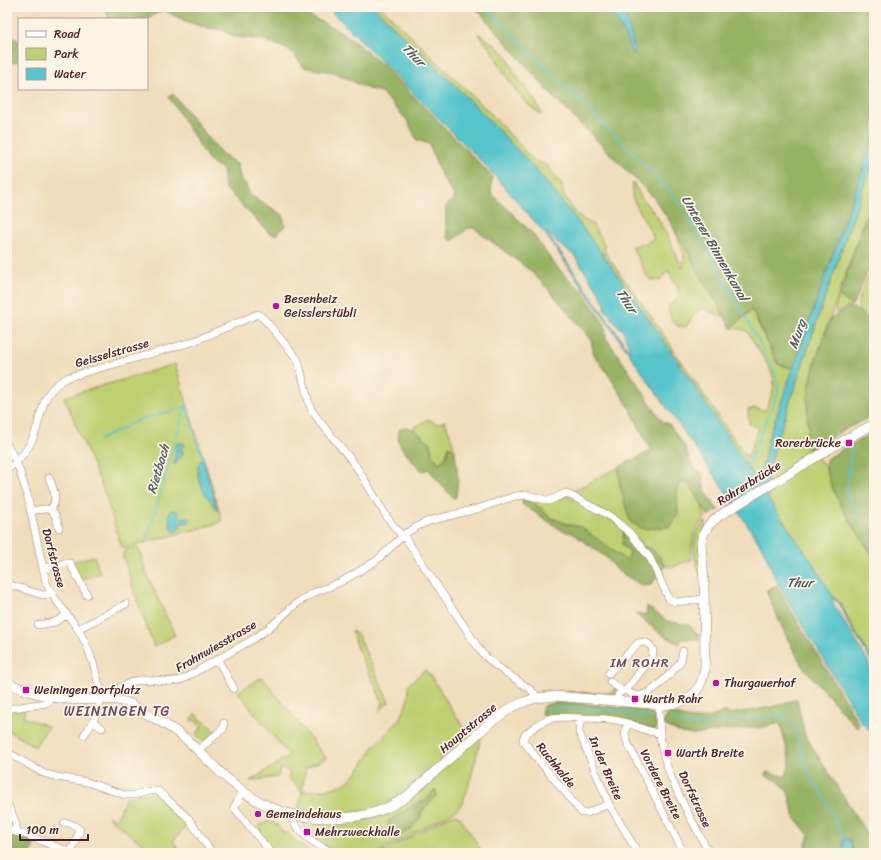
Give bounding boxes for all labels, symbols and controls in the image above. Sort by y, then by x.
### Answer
legend [18,18,148,90]
text: Road [54,23,81,45]
water label: Thur [397,38,433,74]
text: Park [54,43,79,65]
text: Water [54,63,87,85]
water label: Unterer Binnenkanal [675,191,756,308]
water label: Thur [610,284,645,321]
place label: Besenbeiz Geisslerstübli [284,288,357,324]
marker: Besenbeiz Geisslerstübli [271,301,281,311]
water label: Murg [781,315,813,352]
street label: Geisselstrasse [72,332,152,374]
place label: Rorerbrücke [775,432,841,454]
marker: Rorerbrücke [844,438,854,448]
water label: Rietbach [140,440,176,496]
street label: Rohrerbrücke [713,455,785,511]
street label: Dorfstrasse [36,526,73,590]
water label: Thur [787,571,816,594]
street label: Frohnwiesstrasse [171,614,261,678]
district label: IM ROHR [609,651,670,674]
place label: Thurgauerhof [724,672,797,694]
marker: Thurgauerhof [711,678,721,688]
place label: Weiningen Dorfplatz [34,679,141,701]
marker: Weiningen Dorfplatz [21,685,31,695]
place label: Warth Rohr [643,688,704,710]
marker: Warth Rohr [630,694,640,704]
street label: Hauptstrasse [434,697,502,759]
district label: WEININGEN TG [64,699,170,724]
street label: In der Breite [582,731,629,804]
street label: Ruchhalde [531,737,582,793]
place label: Warth Breite [676,742,744,764]
street label: Vordere Breite [634,745,688,823]
marker: Warth Breite [663,748,673,758]
street label: Dorfstrasse [672,767,718,831]
place label: Gemeindehaus [266,803,342,825]
marker: Gemeindehaus [253,809,263,819]
scale bar [20,816,88,842]
text: 100 m [26,819,59,841]
place label: Mehrzweckhalle [315,821,400,843]
marker: Mehrzweckhalle [302,827,312,837]

